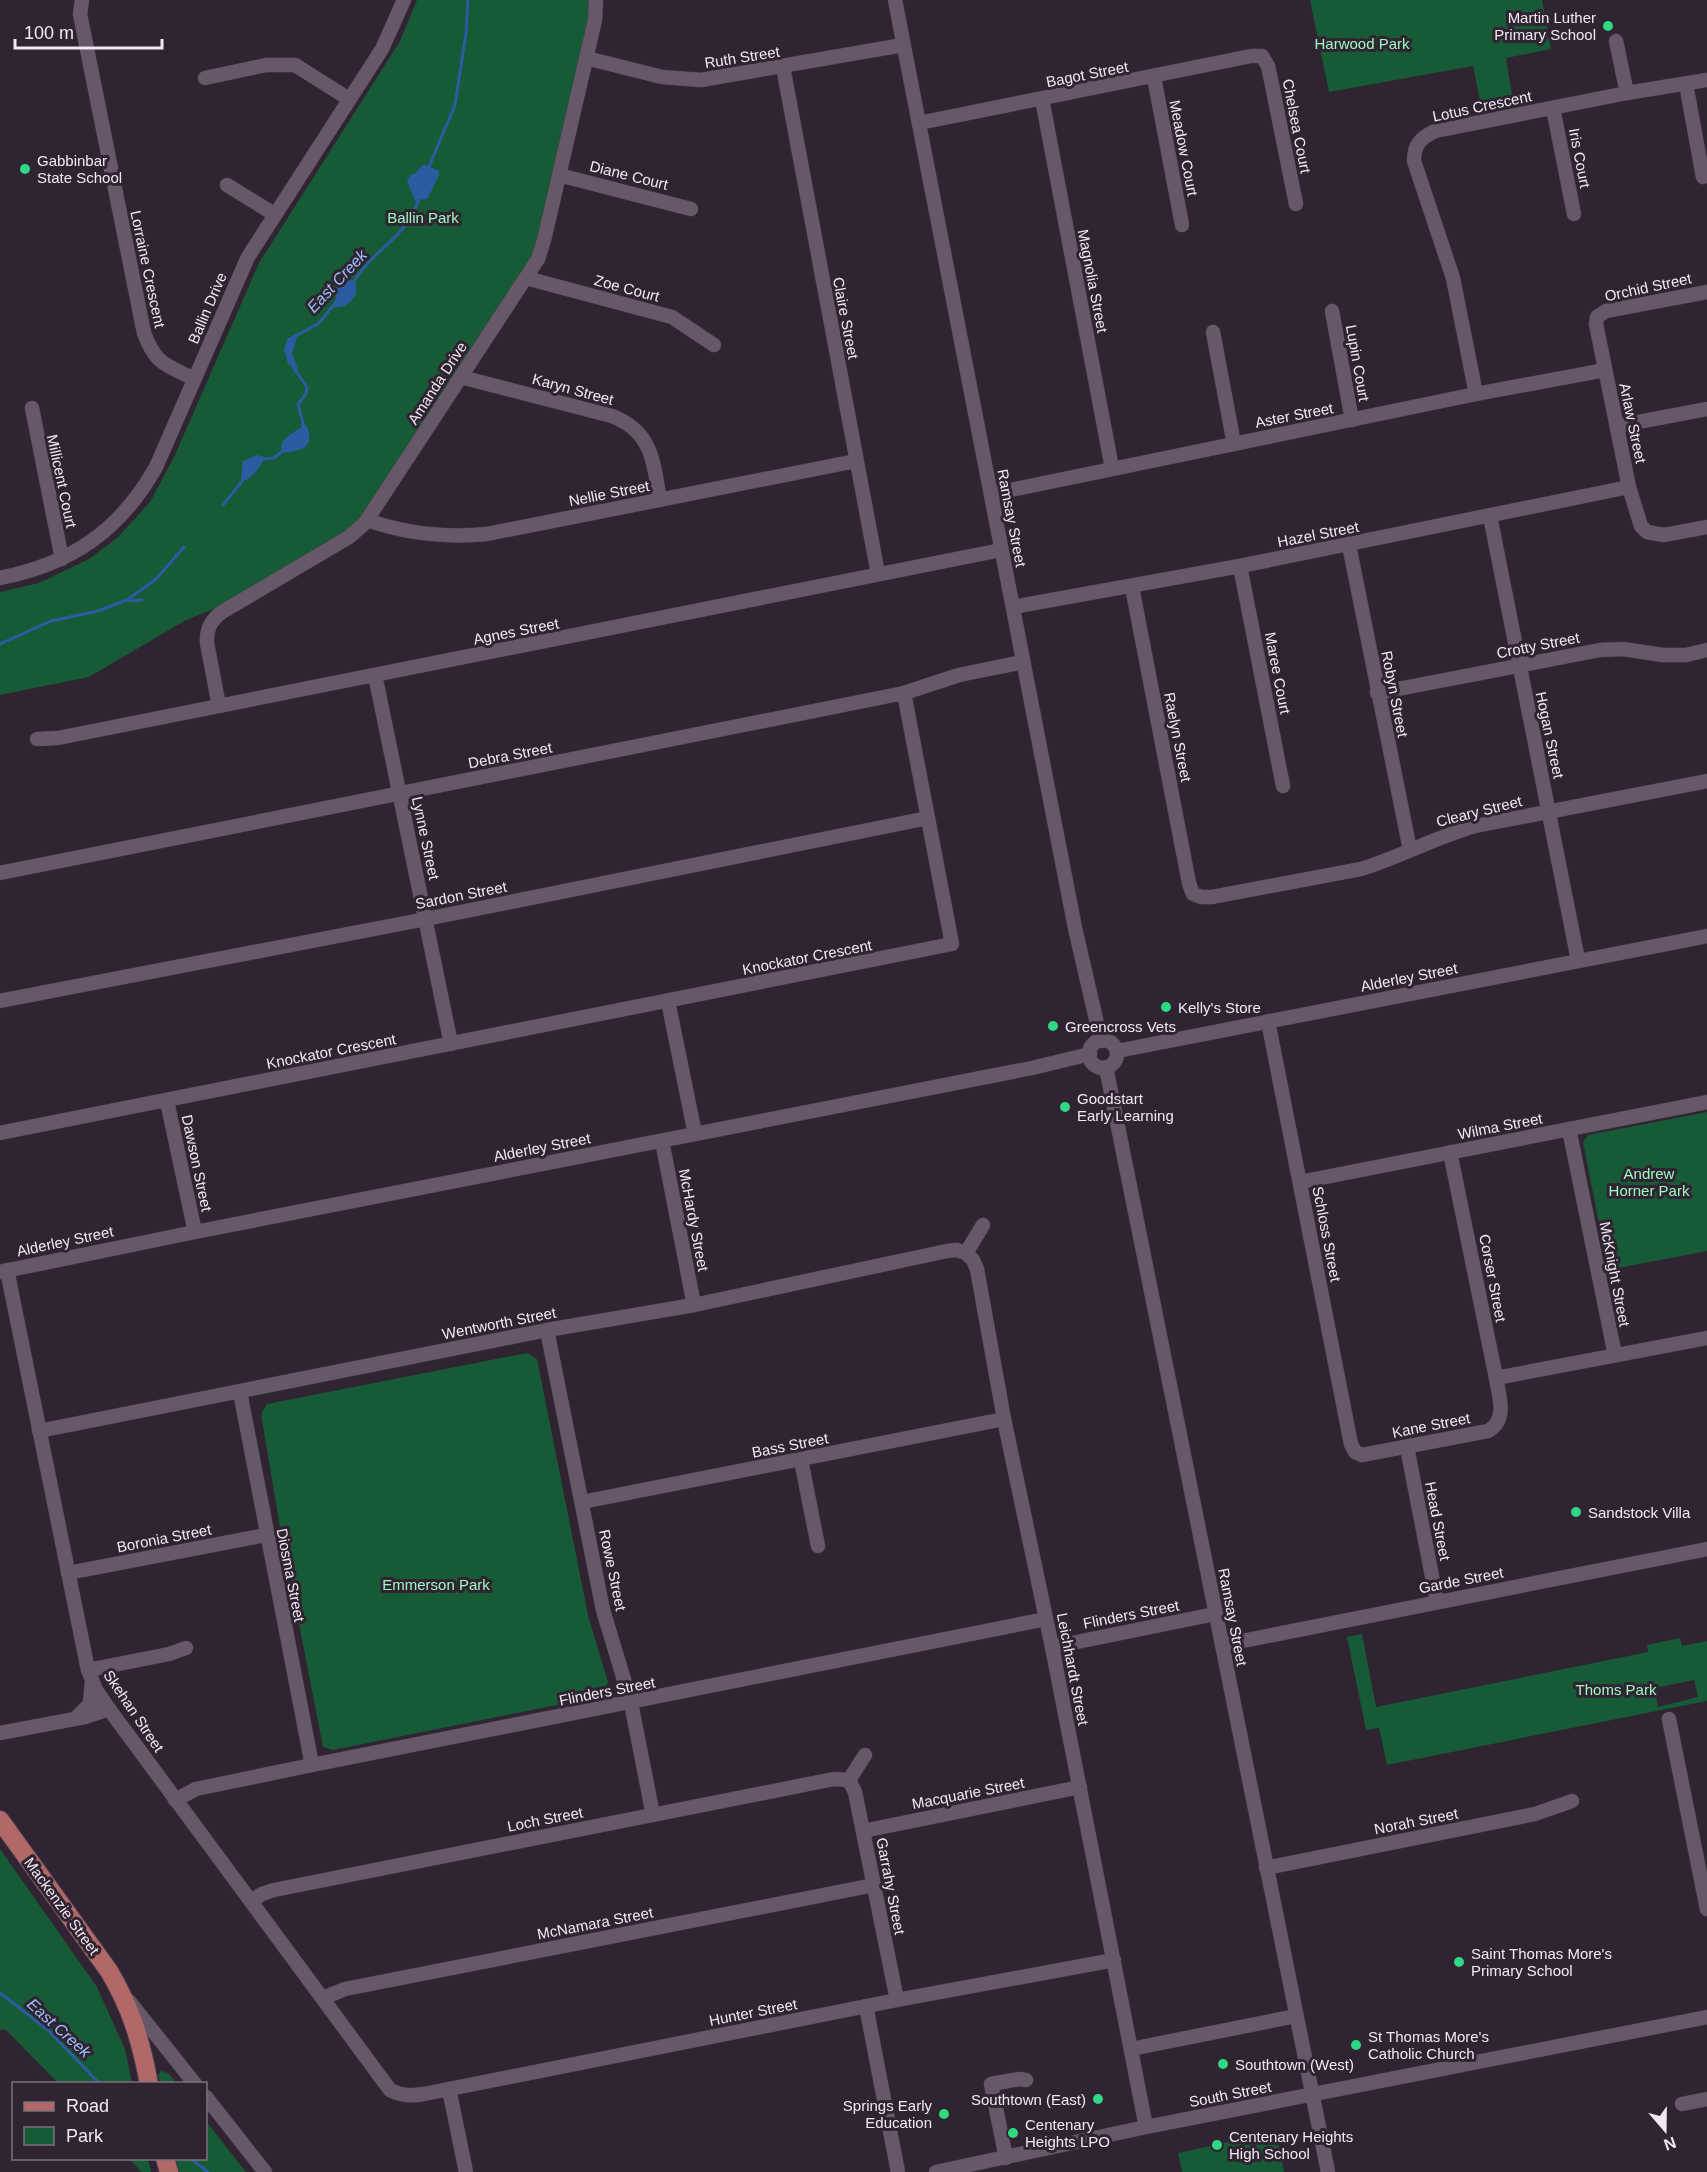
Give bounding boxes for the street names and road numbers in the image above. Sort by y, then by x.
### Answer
street label: Ruth Street [703,43,782,71]
street label: Bagot Street [1044,58,1130,90]
street label: Chelsea Court [1280,77,1315,175]
street label: Lotus Crescent [1431,87,1534,125]
street label: Meadow Court [1166,99,1202,198]
street label: Iris Court [1566,127,1594,190]
street label: Diane Court [588,157,671,193]
street label: Lorraine Crescent [127,209,169,330]
street label: Magnolia Street [1075,228,1112,335]
street label: Orchid Street [1603,269,1694,305]
street label: Ballin Drive [184,270,230,346]
street label: Zoe Court [593,271,662,305]
street label: Claire Street [830,275,862,361]
street label: Lupin Court [1343,323,1373,403]
street label: Amanda Drive [404,339,470,427]
street label: Karyn Street [531,370,616,408]
street label: Arlaw Street [1616,381,1650,466]
street label: Aster Street [1254,399,1335,431]
street label: Millicent Court [44,433,80,530]
street label: Ramsay Street [994,468,1030,569]
street label: Nellie Street [567,477,652,509]
street label: Hazel Street [1276,518,1361,550]
street label: Agnes Street [472,614,561,648]
street label: Crotty Street [1495,628,1582,661]
street label: Maree Court [1262,630,1294,716]
street label: Robyn Street [1378,649,1412,739]
street label: Hogan Street [1532,690,1568,781]
street label: Raelyn Street [1161,691,1195,784]
street label: Debra Street [467,738,554,771]
street label: Cleary Street [1434,792,1524,830]
street label: Lynne Street [409,795,443,882]
street label: Sardon Street [414,878,509,912]
street label: Knockator Crescent [741,936,874,978]
street label: Alderley Street [1359,959,1460,995]
street label: Knockator Crescent [265,1030,398,1072]
street label: Wilma Street [1456,1109,1545,1143]
street label: Dawson Street [178,1113,216,1214]
street label: Alderley Street [492,1129,593,1165]
street label: McHardy Street [676,1167,712,1274]
street label: Schloss Street [1309,1185,1345,1284]
street label: McKnight Street [1596,1220,1634,1329]
street label: Alderley Street [15,1222,116,1260]
street label: Corser Street [1476,1233,1510,1324]
street label: Wentworth Street [441,1303,558,1342]
street label: Kane Street [1390,1409,1472,1441]
street label: Bass Street [750,1429,830,1461]
street label: Head Street [1422,1480,1454,1563]
street label: Boronia Street [115,1520,214,1555]
street label: Diosma Street [274,1527,309,1624]
street label: Rowe Street [596,1528,630,1613]
street label: Garde Street [1417,1563,1506,1597]
street label: Ramsay Street [1215,1567,1251,1668]
street label: Flinders Street [1082,1596,1181,1632]
street label: Leichhardt Street [1054,1611,1092,1728]
street label: Skehan Street [100,1667,168,1756]
street label: Flinders Street [558,1673,657,1709]
street label: Macquarie Street [910,1774,1026,1812]
street label: Loch Street [506,1803,585,1835]
street label: Norah Street [1373,1804,1460,1837]
street label: Garrahy Street [873,1836,909,1937]
street label: Mackenzie Street [21,1854,103,1959]
street label: McNamara Street [536,1903,655,1943]
street label: Hunter Street [708,1995,799,2029]
street label: South Street [1187,2078,1273,2110]

